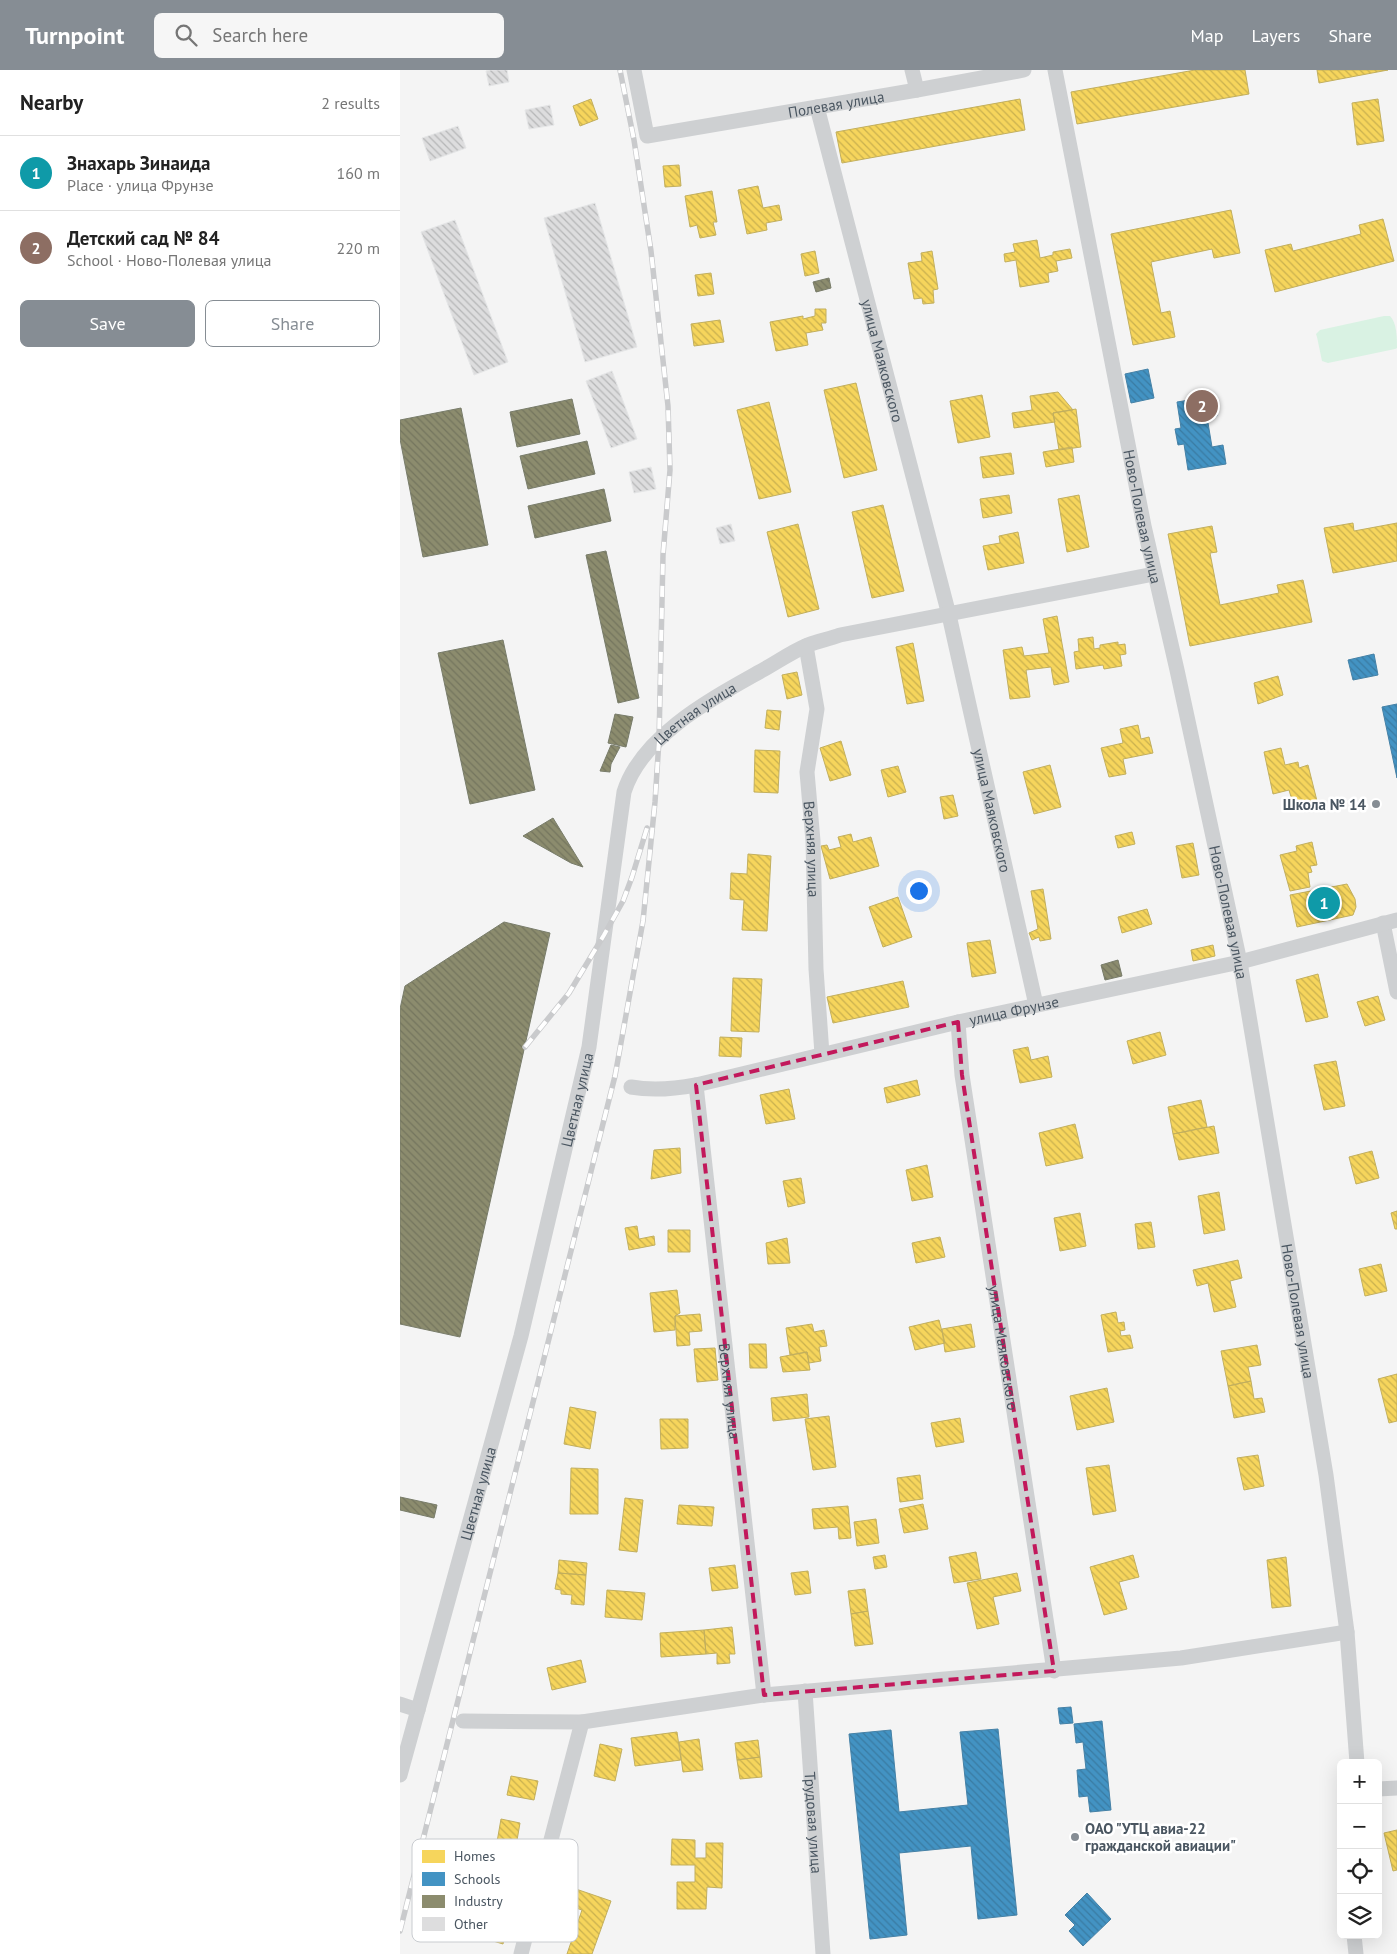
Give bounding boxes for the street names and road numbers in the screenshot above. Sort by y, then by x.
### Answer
street label: Полевая улица [786,86,886,121]
street label: улица Маяковского [858,297,908,424]
street label: Ново-Полевая улица [1120,448,1166,585]
street label: Цветная улица [650,678,739,749]
street label: улица Маяковского [970,747,1016,874]
street label: Верхняя улица [800,800,824,897]
street label: Ново-Полевая улица [1206,843,1252,980]
street label: улица Фрунзе [967,991,1060,1029]
street label: Цветная улица [556,1051,597,1149]
street label: Ново-Полевая улица [1278,1242,1319,1380]
street label: улица Маяковского [985,1284,1023,1412]
street label: Верхняя улица [715,1342,745,1440]
street label: Цветная улица [456,1445,500,1542]
street label: Трудовая улица [801,1771,827,1874]

